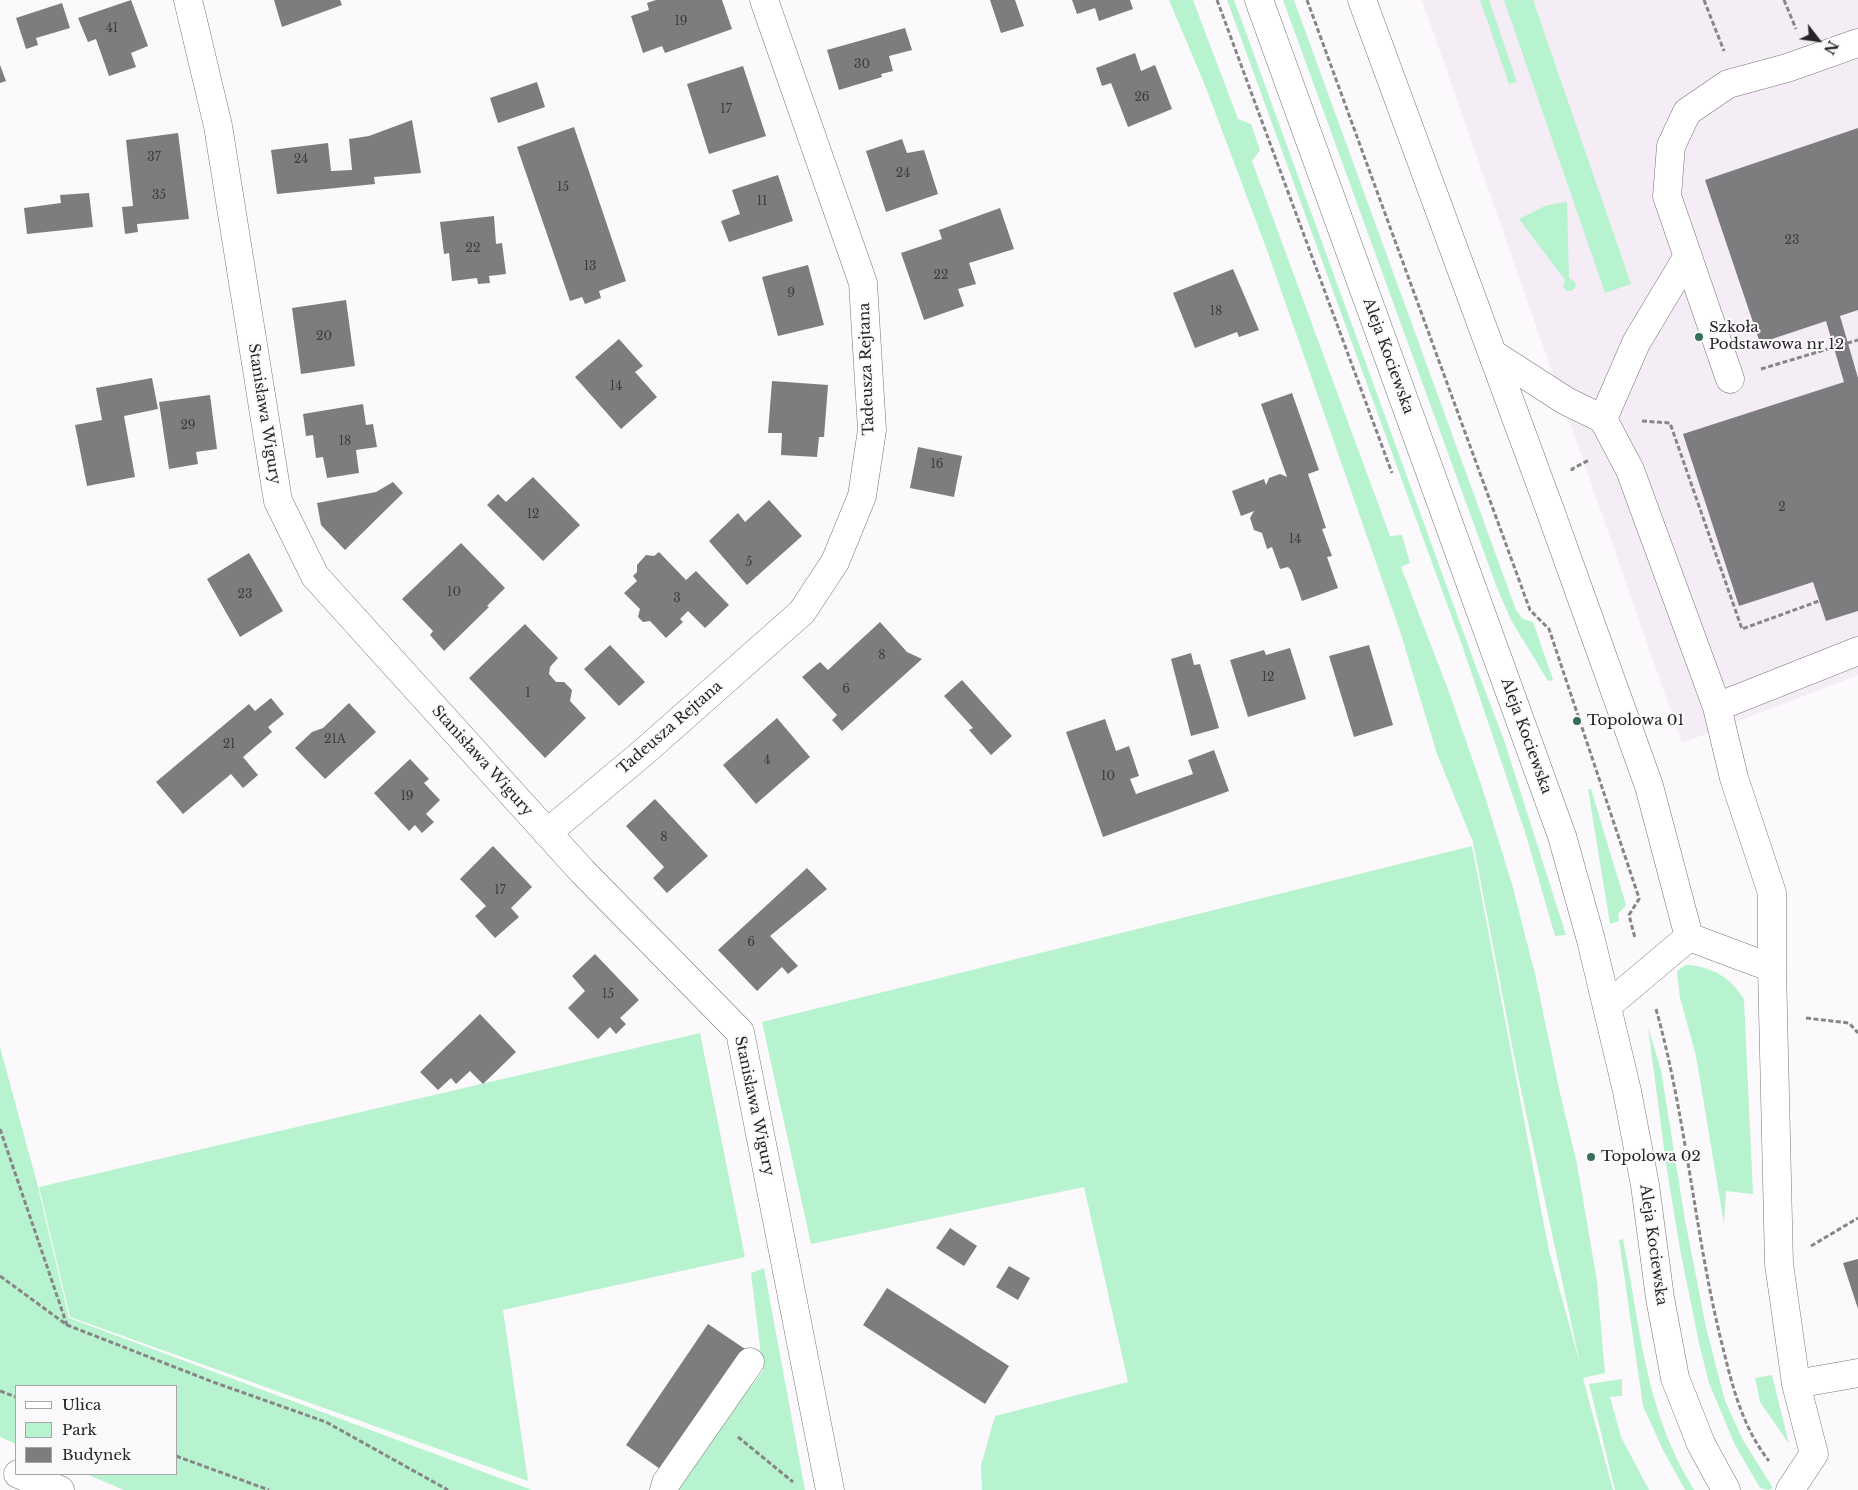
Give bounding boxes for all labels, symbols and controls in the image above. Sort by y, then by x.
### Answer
house number: 19 [674,15,688,29]
north arrow [1793,15,1843,65]
house number: 41 [106,22,118,36]
text: N [1820,37,1842,58]
house number: 30 [854,58,870,72]
house number: 26 [1134,91,1150,105]
house number: 17 [720,103,732,117]
house number: 37 [147,151,161,165]
house number: 24 [294,153,308,167]
house number: 24 [896,167,910,181]
house number: 15 [557,181,569,195]
house number: 35 [152,189,166,203]
house number: 11 [757,195,767,209]
house number: 23 [1785,234,1799,248]
house number: 22 [466,242,480,256]
house number: 13 [584,260,596,274]
house number: 22 [934,269,948,283]
house number: 9 [787,287,795,301]
street label: Aleja Kociewska [1359,296,1417,416]
street label: Tadeusza Rejtana [856,302,878,436]
house number: 18 [1210,305,1222,319]
place label: Szkoła Podstawowa nr 12 [1709,319,1844,354]
house number: 20 [316,330,332,344]
marker: Szkoła Podstawowa nr 12 [1693,331,1705,343]
street label: Stanisława Wigury [244,342,284,486]
house number: 14 [610,380,622,394]
house number: 29 [180,419,196,433]
house number: 18 [339,435,351,449]
house number: 16 [930,458,944,472]
house number: 2 [1778,501,1786,515]
house number: 12 [527,508,539,522]
house number: 14 [1289,533,1301,547]
house number: 5 [746,556,752,570]
house number: 10 [447,586,461,600]
house number: 23 [238,588,252,602]
house number: 3 [673,592,681,606]
house number: 8 [878,649,886,663]
house number: 12 [1262,671,1274,685]
street label: Aleja Kociewska [1497,676,1555,796]
street label: Tadeusza Rejtana [614,678,726,778]
house number: 6 [842,683,850,697]
house number: 1 [525,687,531,701]
street label: Stanisława Wigury [428,702,536,820]
place label: Topolowa 01 [1587,712,1684,730]
marker: Topolowa 01 [1571,715,1583,727]
house number: 21A [324,733,346,747]
house number: 21 [223,738,235,752]
house number: 4 [763,754,771,768]
house number: 10 [1101,770,1115,784]
house number: 19 [400,790,414,804]
house number: 8 [660,831,668,845]
house number: 17 [494,884,506,898]
house number: 6 [747,936,755,950]
house number: 15 [602,988,614,1002]
street label: Stanisława Wigury [730,1034,778,1178]
place label: Topolowa 02 [1601,1148,1701,1166]
marker: Topolowa 02 [1585,1151,1597,1163]
street label: Aleja Kociewska [1636,1183,1670,1307]
legend [15,1385,178,1475]
text: Ulica [62,1395,101,1414]
text: Park [62,1420,97,1439]
text: Budynek [62,1445,131,1464]

